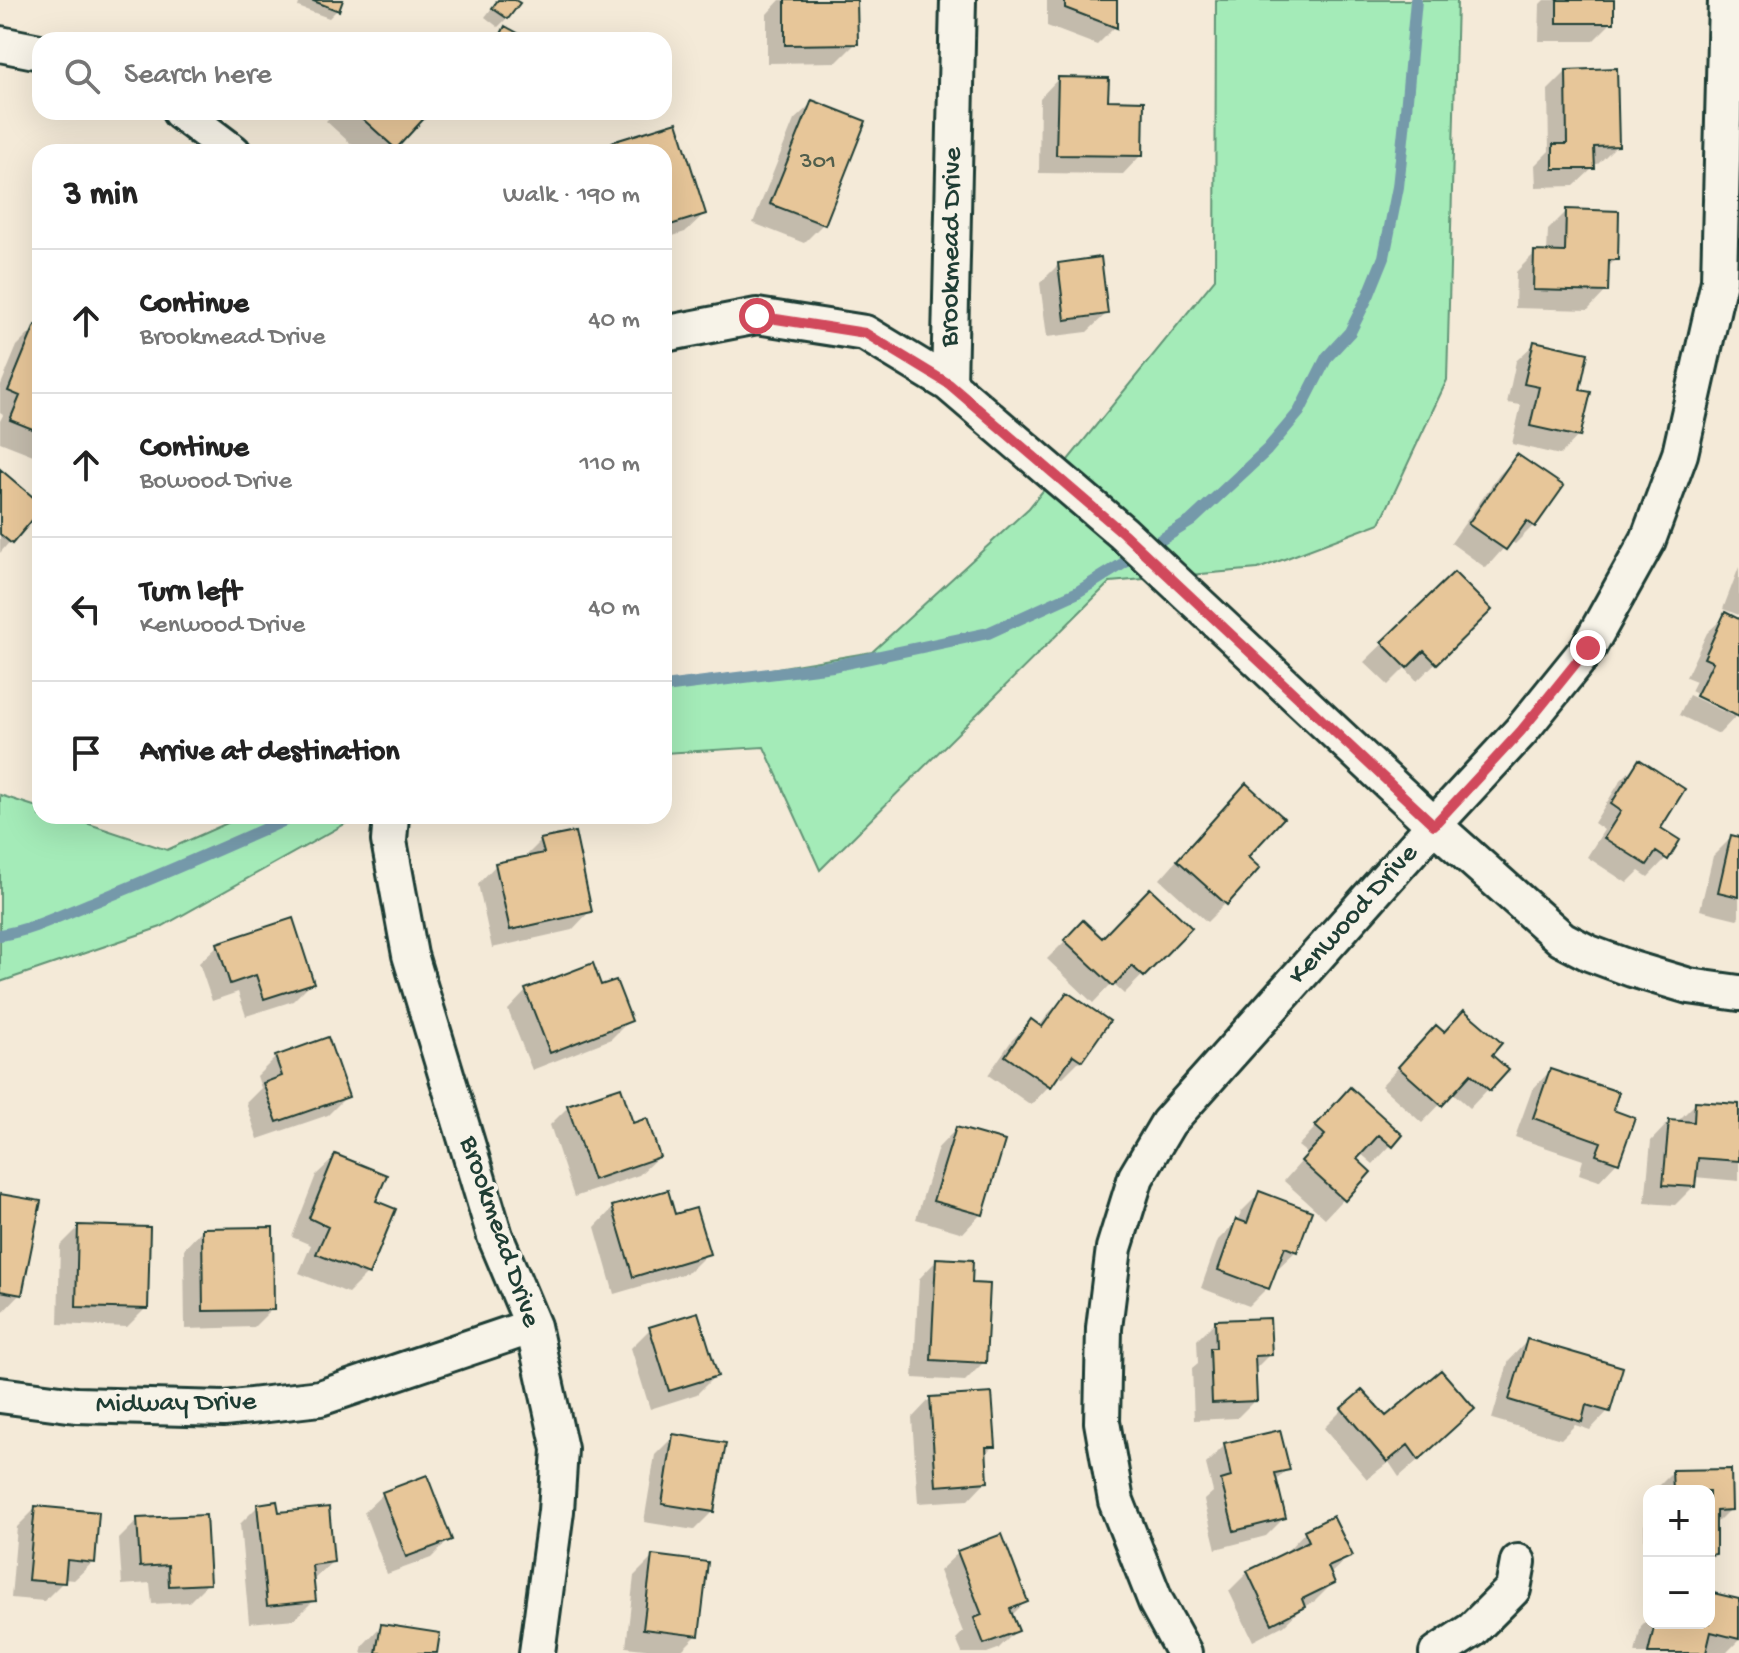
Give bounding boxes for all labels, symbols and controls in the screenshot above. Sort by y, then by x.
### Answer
search box [32,32,672,120]
icon: search [60,54,104,98]
text: Search here [124,59,272,94]
street label: Brookmead Drive [934,146,970,348]
house number: 301 [799,148,836,177]
text: 3 min [64,176,137,216]
text: Walk · 190 m [503,181,640,212]
text: Continue [140,288,249,323]
route start [739,298,775,334]
icon: ahead [64,299,108,343]
text: 40 m [588,306,640,337]
text: Brookmead Drive [140,323,325,354]
text: Continue [140,432,249,467]
icon: ahead [64,443,108,487]
text: 110 m [580,450,640,481]
text: Bowood Drive [140,467,292,498]
text: Turn left [140,576,241,611]
icon: left [64,587,108,631]
text: 40 m [588,594,640,625]
text: Kenwood Drive [140,611,305,642]
route end [1570,630,1606,666]
icon: arrive [64,731,108,775]
text: Arrive at destination [140,736,400,771]
street label: Kenwood Drive [1282,837,1426,992]
street label: Brookmead Drive [451,1131,547,1332]
street label: Midway Drive [95,1386,257,1422]
map controls [1643,1485,1715,1629]
button: + [1643,1485,1715,1557]
button: − [1643,1557,1715,1629]

